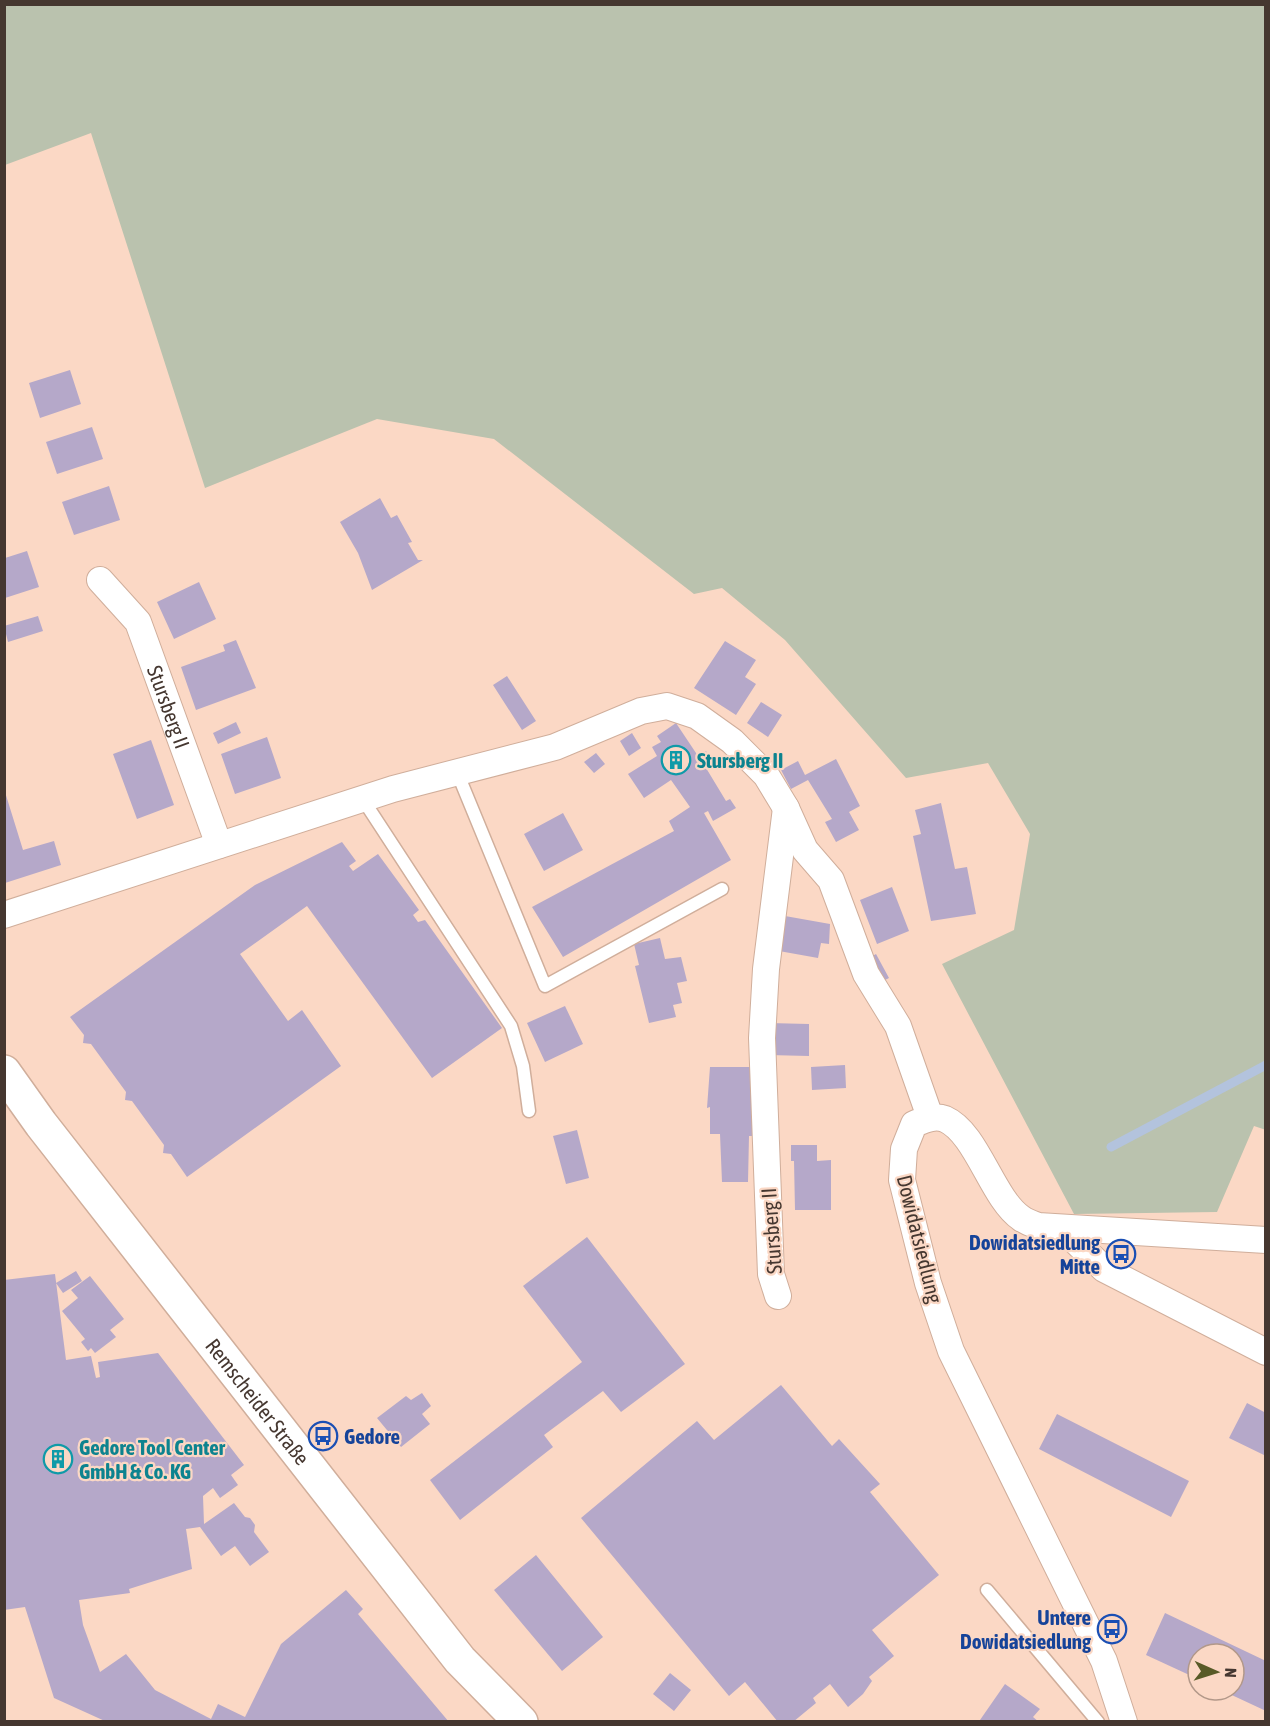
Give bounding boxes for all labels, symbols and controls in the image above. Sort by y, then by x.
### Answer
street label: Stursberg II [143,662,195,752]
building icon: Stursberg II [660,744,692,776]
place label: Stursberg II [697,748,783,772]
street label: Dowidatsiedlung [892,1172,948,1306]
street label: Stursberg II [756,1187,786,1275]
place label: Dowidatsiedlung Mitte [969,1230,1101,1278]
bus stop icon: Dowidatsiedlung Mitte [1105,1238,1137,1270]
street label: Remscheider Straße [201,1334,315,1469]
bus stop icon: Gedore [307,1420,339,1452]
place label: Gedore [344,1424,400,1448]
place label: Gedore Tool Center GmbH & Co. KG [79,1435,226,1483]
building icon: Gedore Tool Center GmbH & Co. KG [42,1443,74,1475]
place label: Untere Dowidatsiedlung [960,1605,1092,1653]
bus stop icon: Untere Dowidatsiedlung [1096,1613,1128,1645]
north arrow [1186,1642,1246,1702]
text: N [1222,1668,1240,1678]

